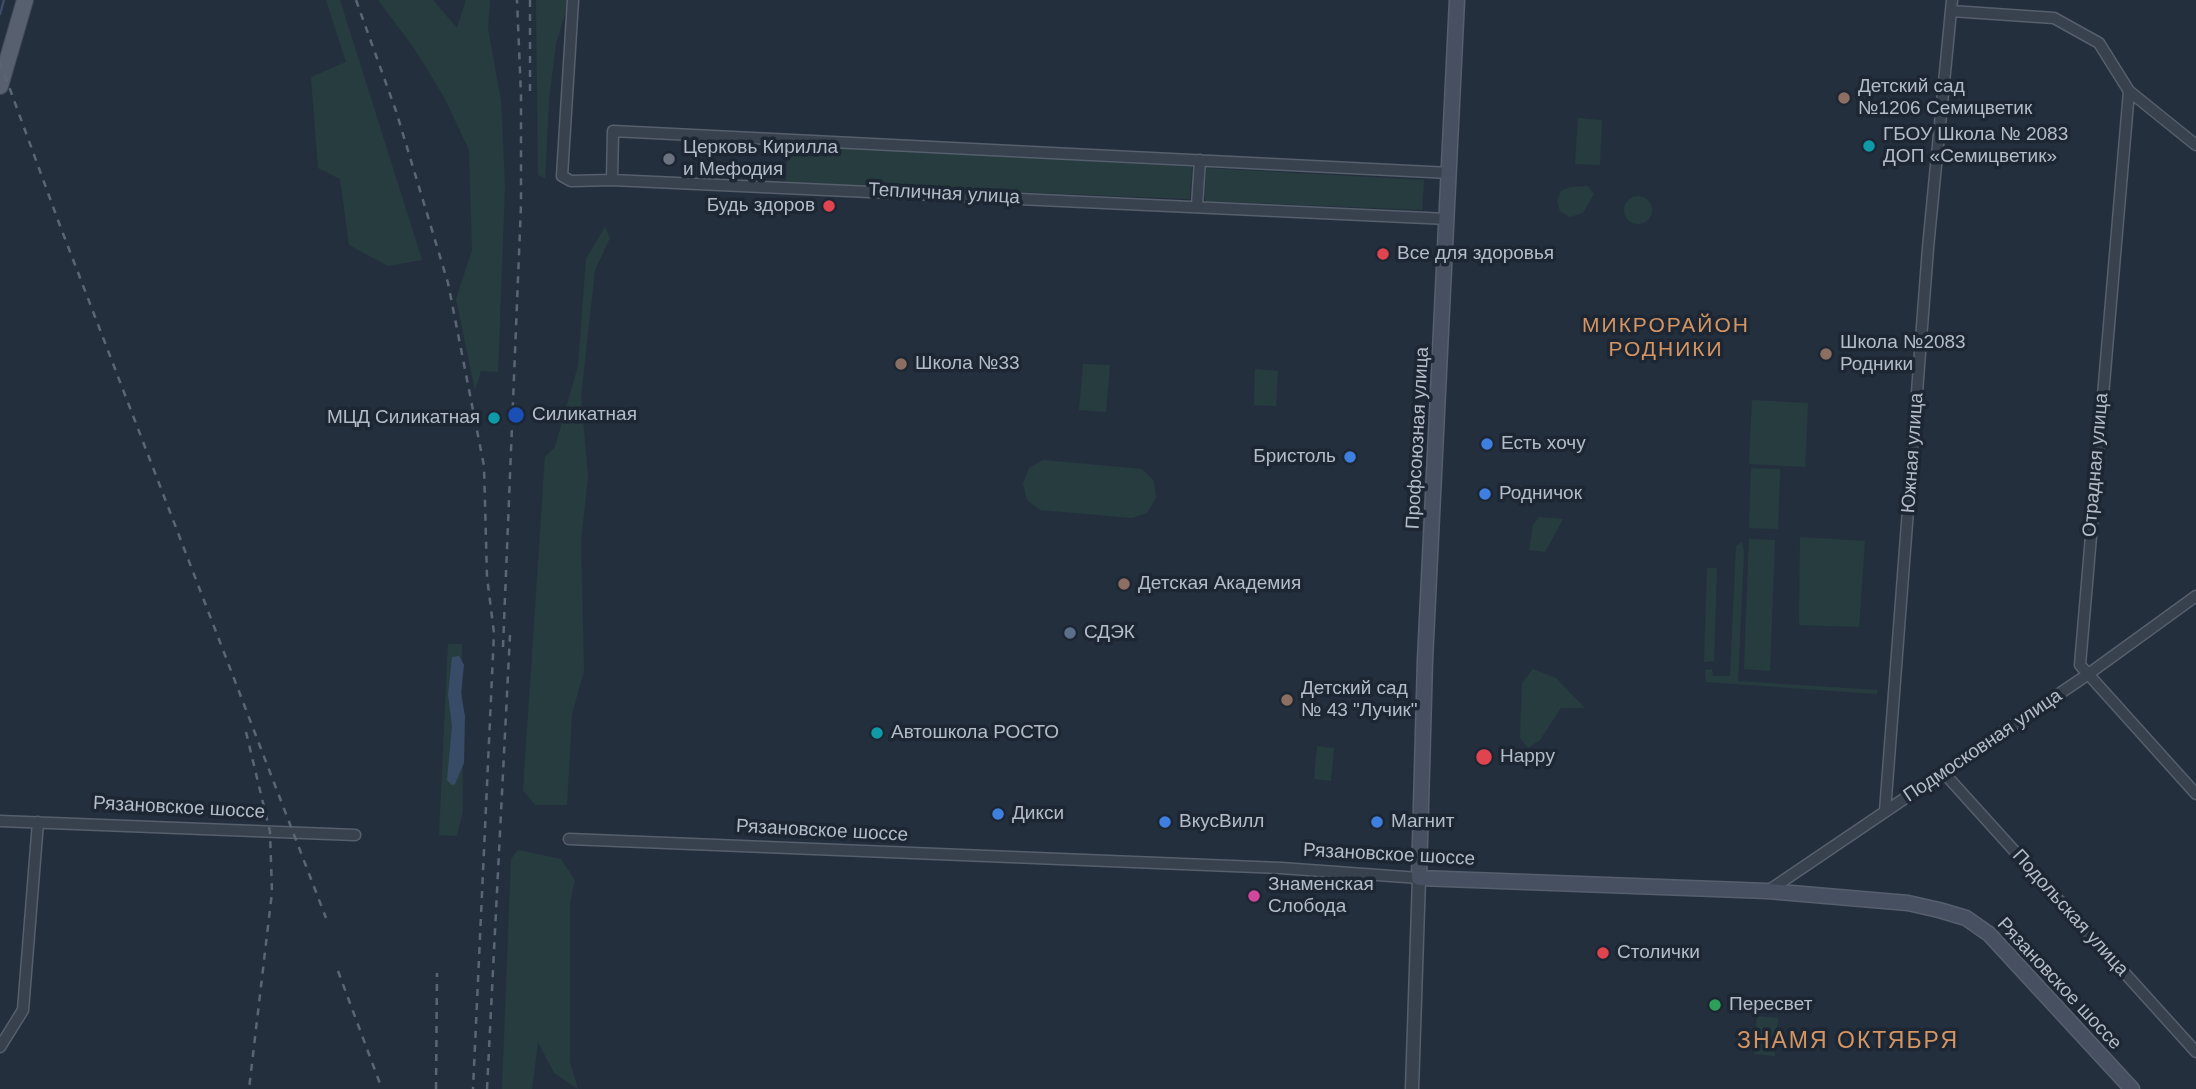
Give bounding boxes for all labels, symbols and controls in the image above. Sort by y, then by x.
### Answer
place label: Детский сад №1206 Семицветик [1858,76,2032,120]
marker: Детский сад №1206 Семицветик [1836,90,1852,106]
place label: ГБОУ Школа № 2083 ДОП «Семицветик» [1883,124,2068,168]
place label: Церковь Кирилла и Мефодия [683,137,838,181]
marker: ГБОУ Школа № 2083 ДОП «Семицветик» [1861,138,1877,154]
marker: Церковь Кирилла и Мефодия [661,151,677,167]
street label: Тепличная улица [868,179,1020,209]
place label: Будь здоров [707,195,815,217]
marker: Будь здоров [821,198,837,214]
place label: Все для здоровья [1397,243,1554,265]
marker: Все для здоровья [1375,246,1391,262]
district label: МИКРОРАЙОН РОДНИКИ [1583,313,1749,363]
place label: Школа №2083 Родники [1840,332,1966,376]
street label: Профсоюзная улица [1402,346,1434,530]
marker: Школа №2083 Родники [1818,346,1834,362]
place label: Школа №33 [915,353,1020,375]
marker: Школа №33 [893,356,909,372]
street label: Южная улица [1897,392,1929,514]
street label: Отрадная улица [2078,392,2114,538]
place label: Силикатная [532,404,637,426]
marker: Силикатная [506,405,526,425]
place label: МЦД Силикатная [327,407,480,429]
marker: МЦД Силикатная [486,410,502,426]
place label: Есть хочу [1501,433,1586,455]
marker: Есть хочу [1479,436,1495,452]
place label: Бристоль [1253,446,1336,468]
marker: Бристоль [1342,449,1358,465]
place label: Родничок [1499,483,1582,505]
marker: Родничок [1477,486,1493,502]
place label: Детская Академия [1138,573,1301,595]
marker: Детская Академия [1116,576,1132,592]
place label: СДЭК [1084,622,1135,644]
marker: СДЭК [1062,625,1078,641]
place label: Детский сад № 43 "Лучик" [1301,678,1418,722]
street label: Подмосковная улица [1899,685,2067,807]
marker: Детский сад № 43 "Лучик" [1279,692,1295,708]
place label: Автошкола РОСТО [891,722,1059,744]
marker: Автошкола РОСТО [869,725,885,741]
place label: Happy [1500,746,1555,768]
marker: Happy [1474,747,1494,767]
street label: Рязановское шоссе [92,792,266,824]
place label: Дикси [1012,803,1064,825]
marker: Дикси [990,806,1006,822]
place label: ВкусВилл [1179,811,1264,833]
place label: Магнит [1391,811,1454,833]
marker: ВкусВилл [1157,814,1173,830]
marker: Магнит [1369,814,1385,830]
street label: Рязановское шоссе [735,815,909,847]
street label: Рязановское шоссе [1302,839,1476,871]
street label: Подольская улица [2007,845,2133,981]
place label: Знаменская Слобода [1268,874,1374,918]
marker: Знаменская Слобода [1246,888,1262,904]
street label: Рязановское шоссе [1992,913,2126,1055]
place label: Столички [1617,942,1700,964]
marker: Столички [1595,945,1611,961]
place label: Пересвет [1729,994,1812,1016]
marker: Пересвет [1707,997,1723,1013]
district label: ЗНАМЯ ОКТЯБРЯ [1739,1028,1957,1056]

